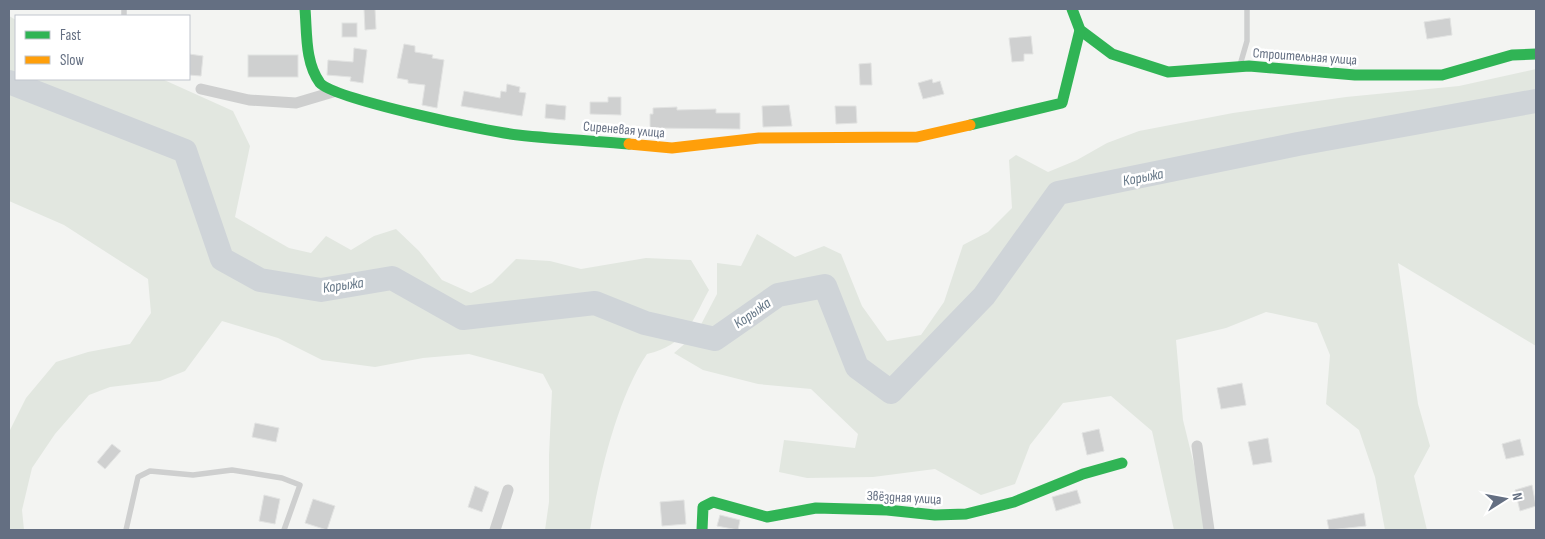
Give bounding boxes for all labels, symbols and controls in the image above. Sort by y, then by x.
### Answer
legend [15,15,190,80]
text: Fast [60,26,82,45]
street label: Строительная улица [1252,44,1358,69]
text: Slow [60,51,84,70]
street label: Сиреневая улица [583,117,665,142]
water label: Корыжа [1121,164,1165,191]
water label: Корыжа [321,273,365,298]
water label: Корыжа [730,294,775,333]
north arrow [1480,474,1530,524]
street label: Звёздная улица [866,487,942,508]
text: N [1508,491,1526,502]

